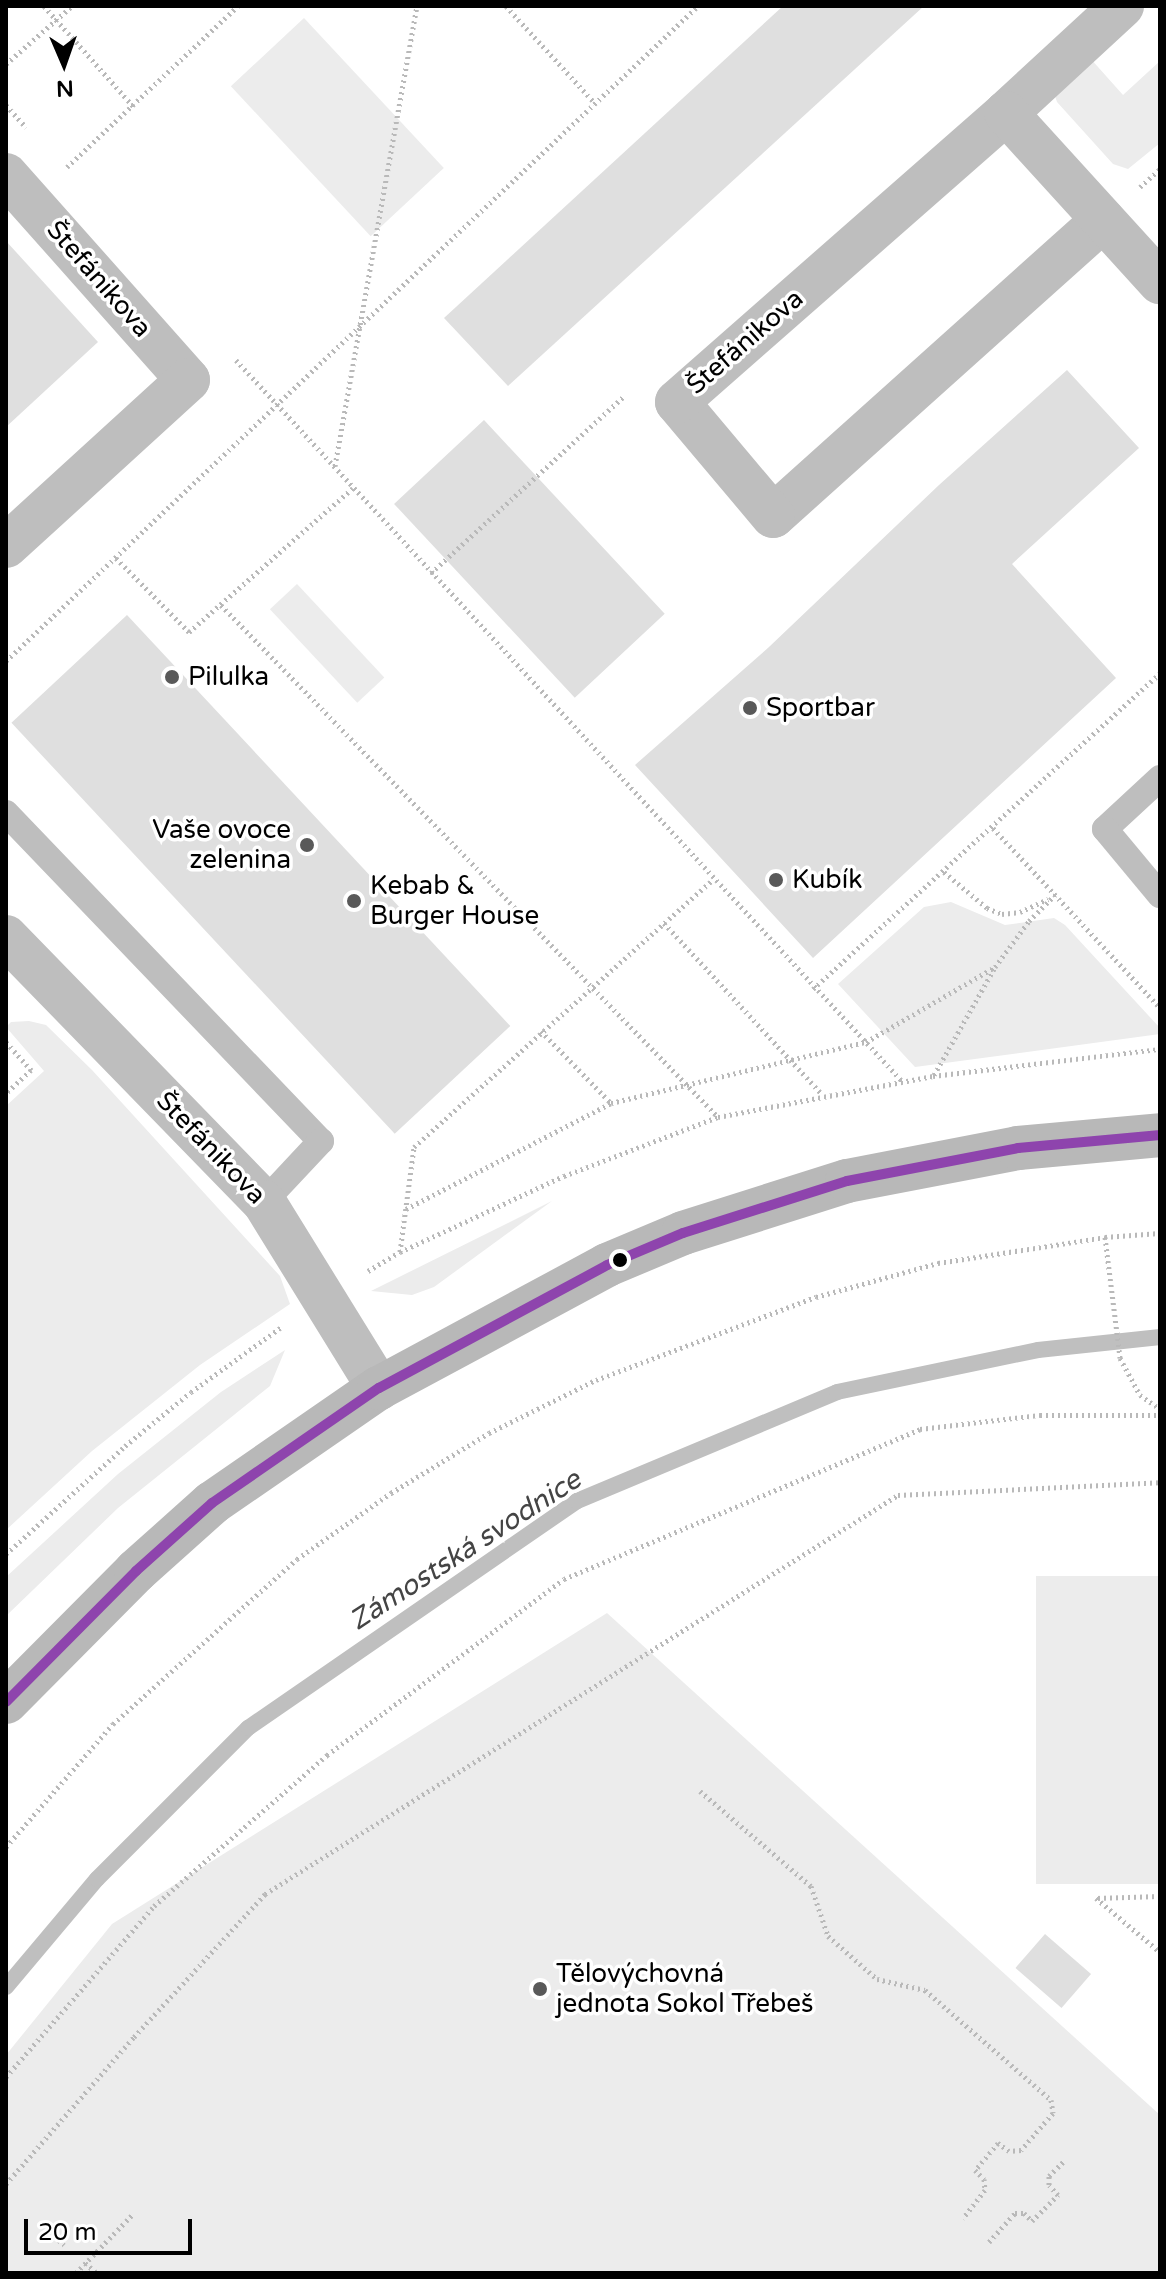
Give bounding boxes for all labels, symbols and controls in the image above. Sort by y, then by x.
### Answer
north arrow [24,24,104,104]
text: N [56,75,74,101]
street label: Štefánikova [40,214,158,344]
street label: Štefánikova [680,283,810,401]
place label: Pilulka [188,661,269,693]
marker: Pilulka [163,668,181,686]
place label: Sportbar [766,692,875,724]
marker: Sportbar [741,699,759,717]
place label: Vaše ovoce zelenina [152,814,291,876]
marker: Vaše ovoce zelenina [298,836,316,854]
place label: Kubík [792,864,862,896]
place label: Kebab & Burger House [370,870,539,932]
marker: Kubík [767,871,785,889]
marker: Kebab & Burger House [345,892,363,910]
street label: Štefánikova [150,1085,272,1211]
unlabelled marker [612,1252,628,1268]
water label: Zámostská svodnice [343,1463,587,1637]
place label: Tělovýchovná jednota Sokol Třebeš [556,1958,814,2020]
marker: Tělovýchovná jednota Sokol Třebeš [531,1980,549,1998]
scale bar [28,2203,196,2253]
text: 20 m [38,2218,96,2247]

